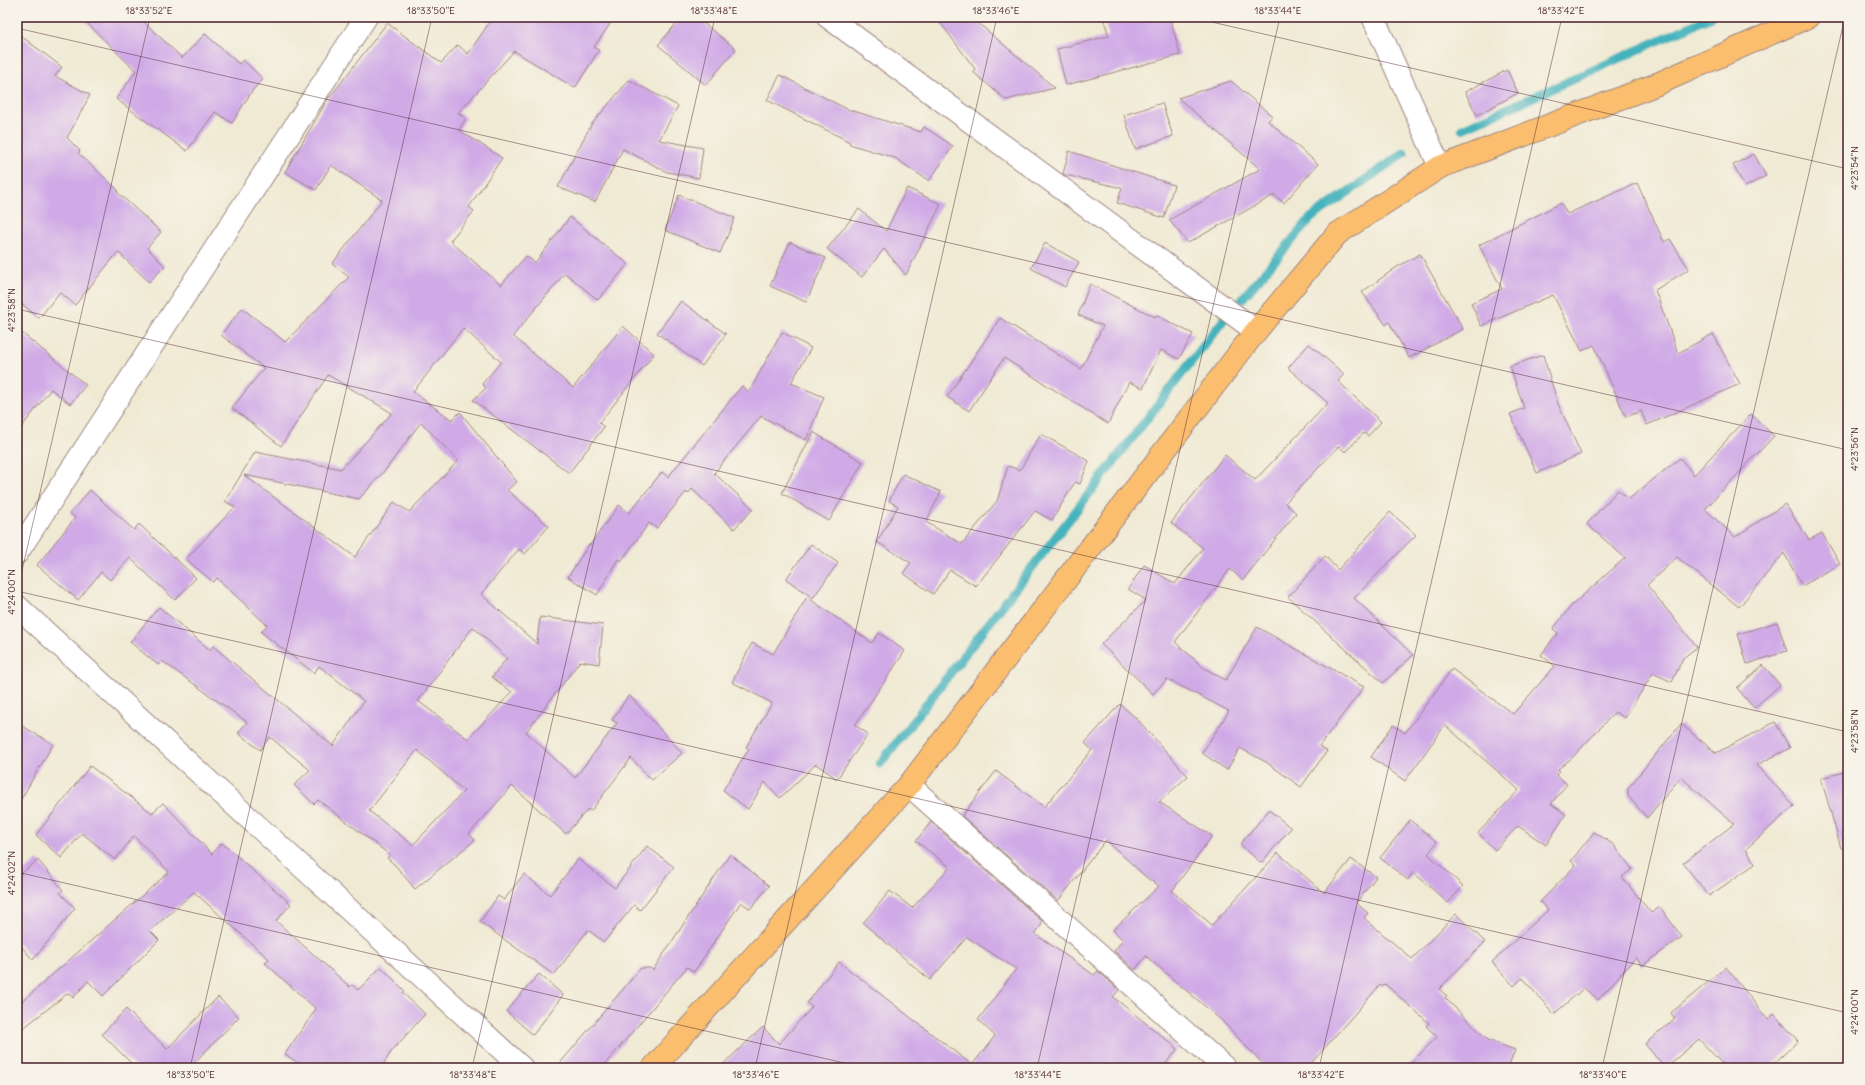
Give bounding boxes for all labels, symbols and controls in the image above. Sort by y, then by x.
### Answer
text: 18°33'52"E [126,4,173,17]
text: 18°33'50"E [407,4,455,17]
text: 18°33'48"E [691,4,738,17]
text: 18°33'46"E [973,4,1020,17]
text: 18°33'44"E [1255,4,1302,17]
text: 18°33'42"E [1538,4,1584,17]
text: 4°23'54"N [1848,146,1861,190]
text: 4°23'58"N [5,288,18,332]
text: 4°23'56"N [1848,427,1861,471]
text: 4°24'00"N [5,569,18,615]
text: 4°23'58"N [1848,709,1861,753]
text: 4°24'02"N [5,851,18,895]
text: 4°24'00"N [1848,989,1861,1035]
text: 18°33'50"E [167,1068,215,1081]
text: 18°33'48"E [450,1068,497,1081]
text: 18°33'46"E [733,1068,780,1081]
text: 18°33'44"E [1015,1068,1062,1081]
text: 18°33'42"E [1298,1068,1344,1081]
text: 18°33'40"E [1579,1068,1627,1081]

